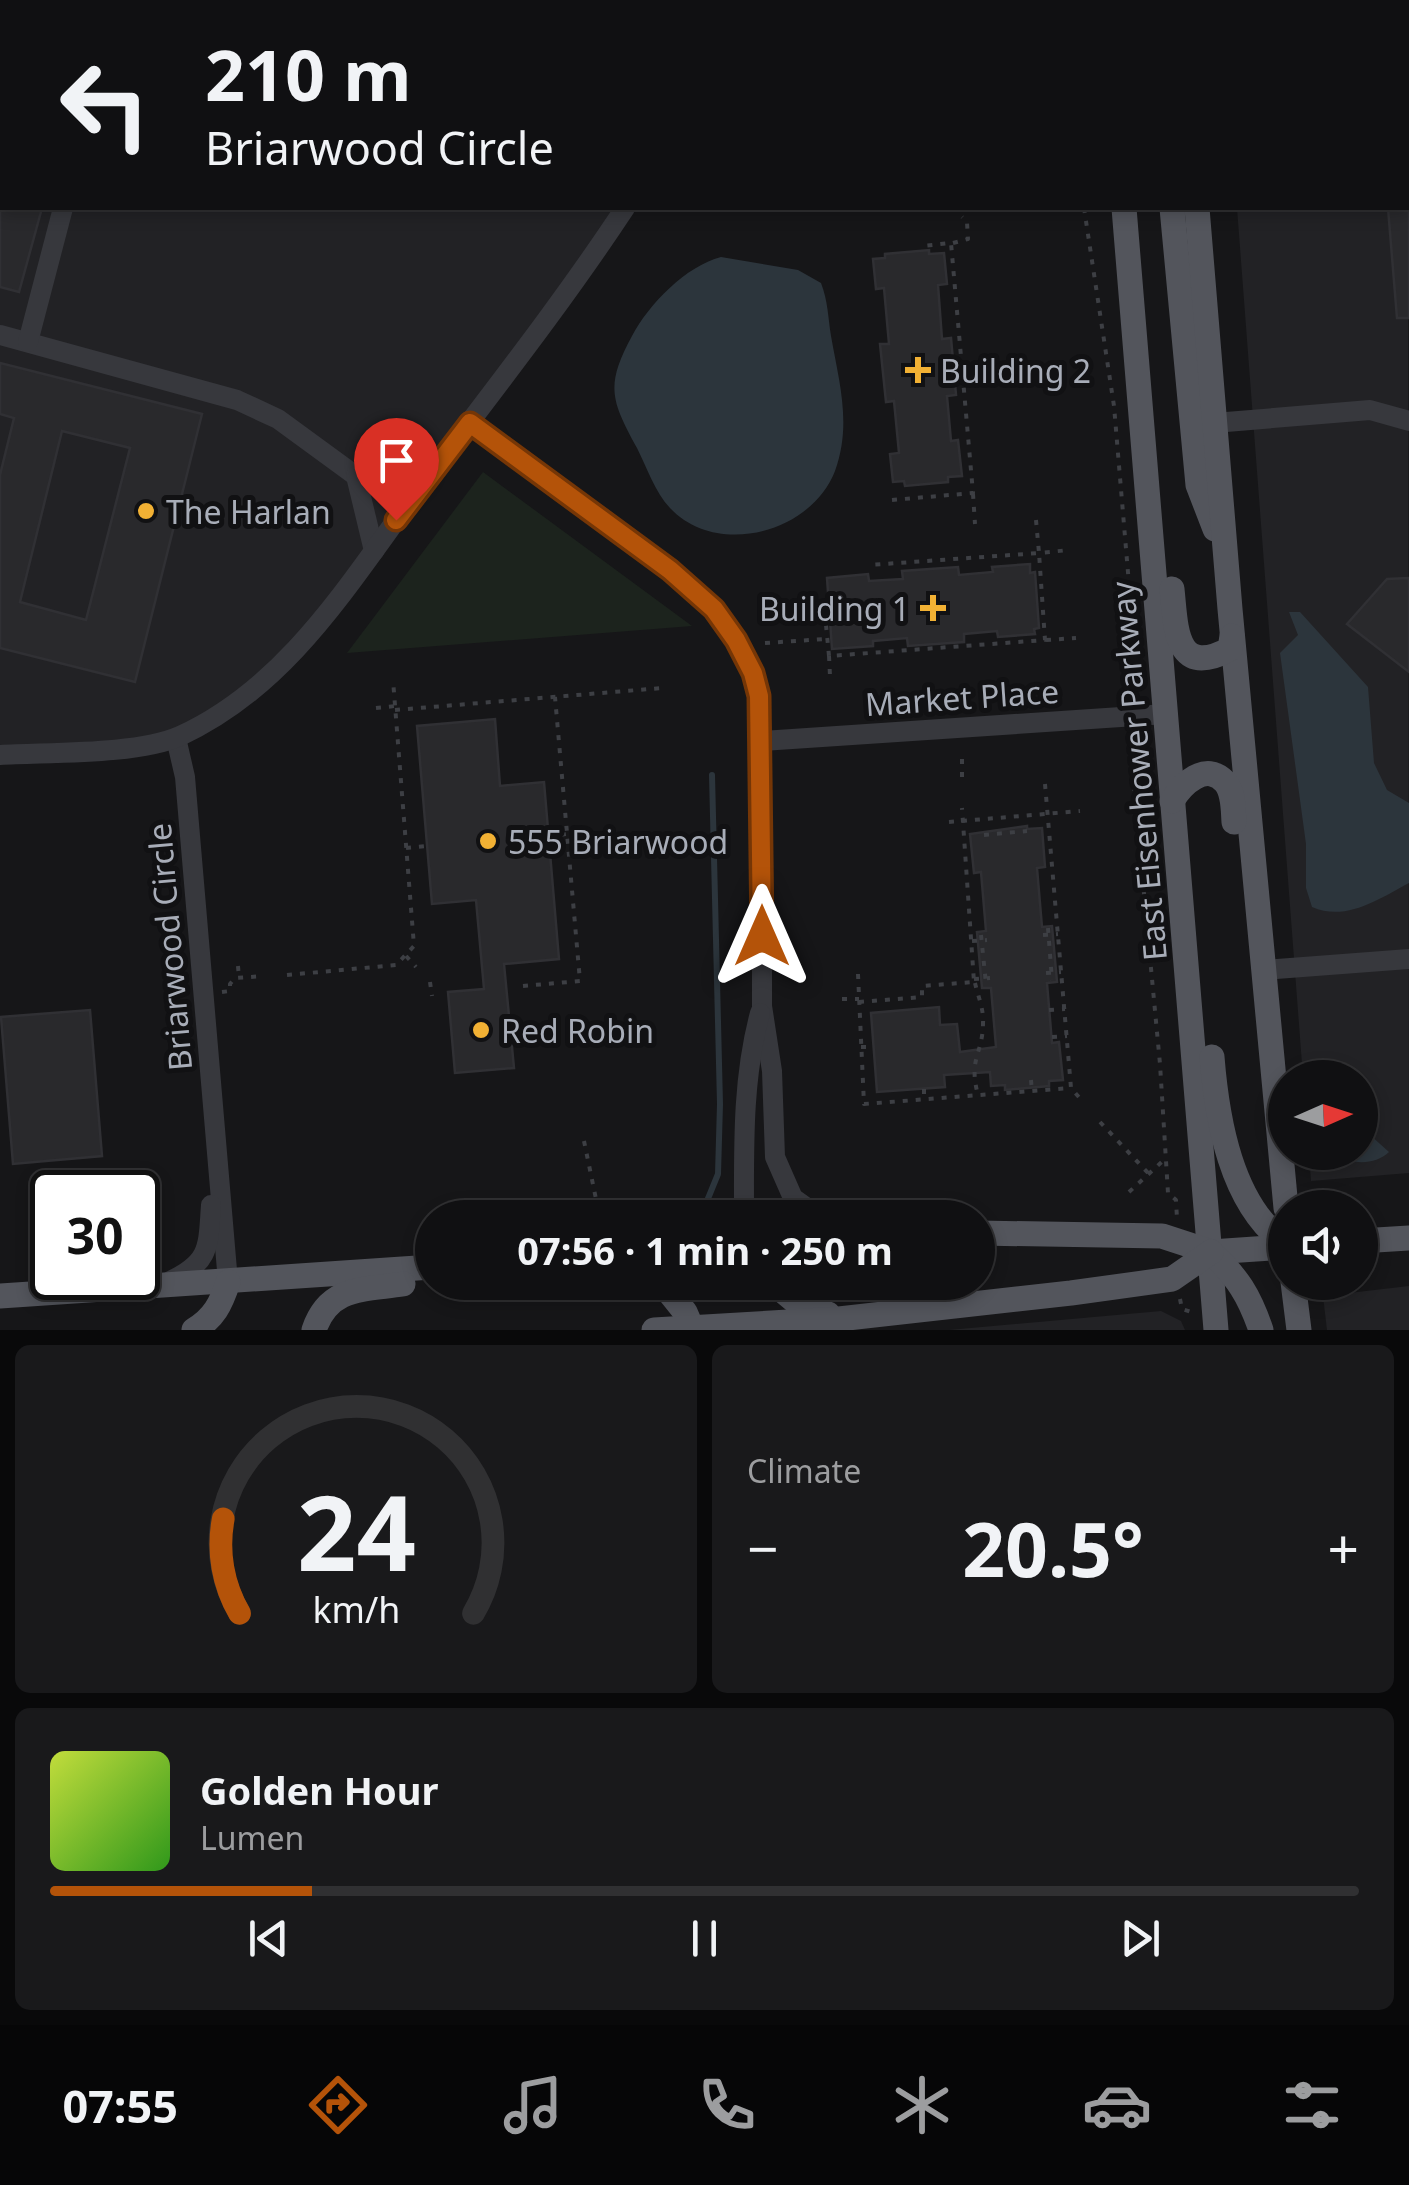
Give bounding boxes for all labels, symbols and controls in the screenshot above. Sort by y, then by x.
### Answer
text: 210 m [205,26,412,122]
icon: left [40,40,170,170]
text: Briarwood Circle [205,117,554,178]
place label: Building 2 [940,349,1091,392]
marker: Building 2 [905,357,931,383]
pin [354,418,439,521]
icon: arrive [369,433,424,488]
place label: The Harlan [166,490,331,533]
marker: The Harlan [135,500,157,522]
street label: East Eisenhower Parkway [1100,579,1176,962]
place label: Building 1 [759,587,910,630]
marker: Building 1 [920,595,946,621]
street label: Market Place [864,669,1060,725]
place label: 555 Briarwood [508,820,728,863]
street label: Briarwood Circle [137,822,201,1072]
marker: 555 Briarwood [477,830,499,852]
position arrow [710,884,814,988]
place label: Red Robin [501,1009,654,1052]
marker: Red Robin [470,1019,492,1041]
north arrow [1268,1060,1378,1170]
map controls [1268,1060,1378,1300]
speed limit sign: 30 [30,1170,160,1300]
button: sound [1268,1190,1378,1300]
text: 07:56 · 1 min · 250 m [517,1224,893,1276]
text: Climate [747,1449,861,1492]
text: 24 [297,1460,415,1601]
text: 20.5° [962,1497,1144,1599]
text: − [747,1510,778,1585]
text: + [1328,1510,1359,1585]
text: km/h [312,1585,400,1633]
text: Golden Hour [200,1764,438,1816]
text: Lumen [200,1816,304,1859]
icon: previous [241,1911,296,1966]
icon: pause [677,1911,732,1966]
icon: next [1113,1911,1168,1966]
icon: directions [303,2070,373,2140]
icon: music [498,2070,568,2140]
icon: phone [692,2070,762,2140]
icon: climate [887,2070,957,2140]
icon: car [1082,2070,1152,2140]
icon: filters [1277,2070,1347,2140]
text: 07:55 [62,2075,178,2136]

